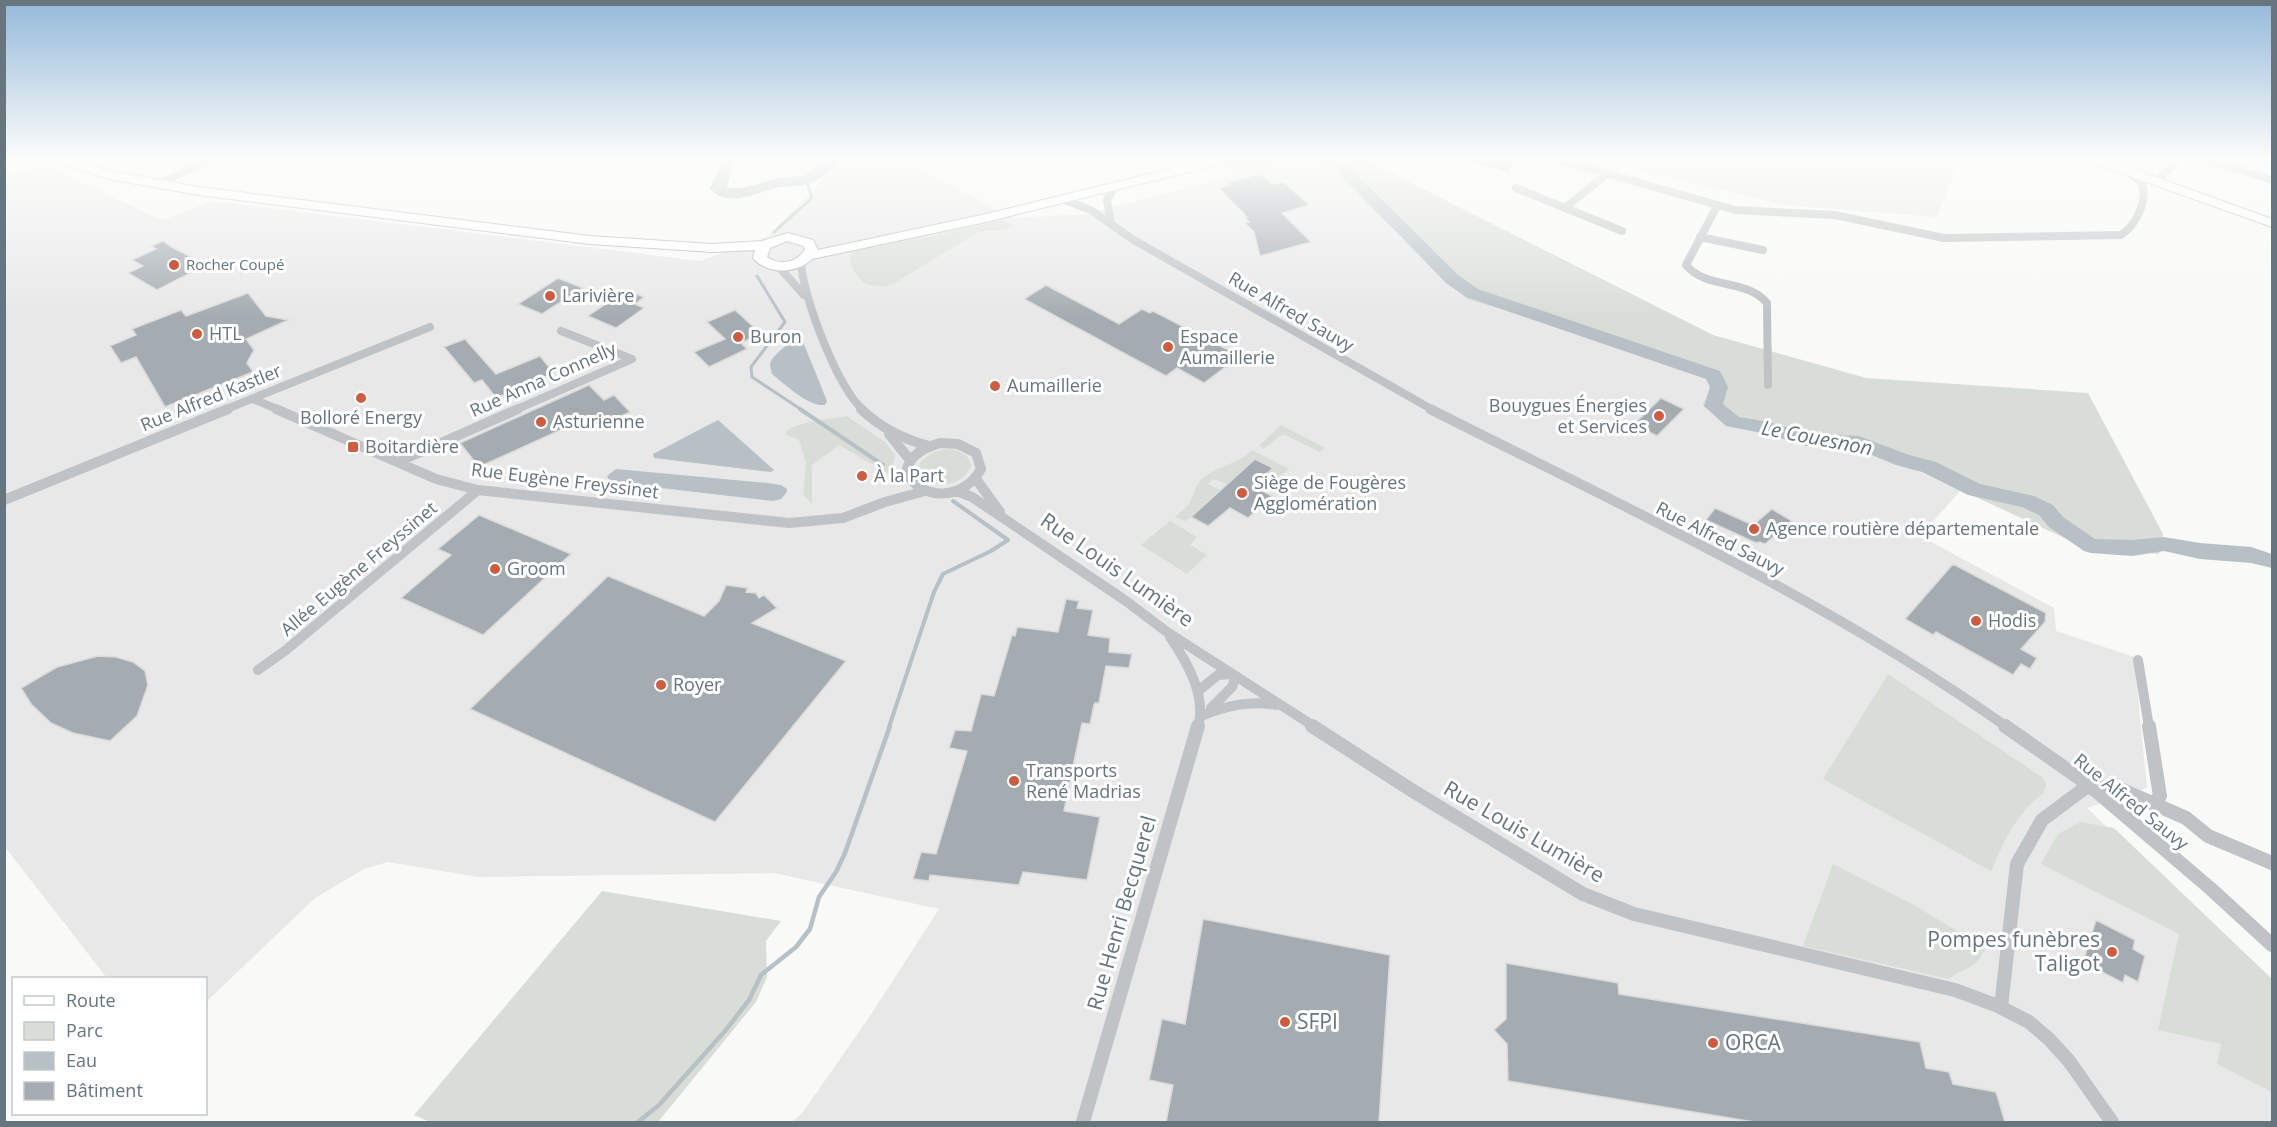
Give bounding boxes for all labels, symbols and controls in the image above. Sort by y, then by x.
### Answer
place label: Rocher Coupé [186,254,284,274]
marker: Rocher Coupé [167,258,181,272]
street label: Rue Alfred Sauvy [1224,265,1359,357]
place label: Larivière [562,283,634,307]
marker: Larivière [543,289,557,303]
place label: HTL [209,321,242,345]
place label: Buron [750,324,802,348]
place label: Espace Aumaillerie [1180,324,1275,369]
marker: HTL [190,327,204,341]
marker: Buron [731,330,745,344]
street label: Rue Anna Connelly [466,336,620,422]
marker: Espace Aumaillerie [1161,340,1175,354]
street label: Rue Alfred Kastler [137,358,285,436]
place label: Aumaillerie [1007,373,1102,397]
marker: Aumaillerie [988,379,1002,393]
marker: Bolloré Energy [354,391,368,405]
place label: Bouygues Énergies et Services [1489,393,1647,438]
place label: Bolloré Energy [300,405,423,429]
place label: Asturienne [553,409,645,433]
marker: Bouygues Énergies et Services [1652,409,1666,423]
water label: Le Couesnon [1759,414,1875,461]
marker: Asturienne [534,415,548,429]
place label: Boitardière [365,434,459,458]
marker: Boitardière [346,440,360,454]
street label: Rue Eugène Freyssinet [470,457,660,503]
place label: À la Part [874,463,944,487]
marker: À la Part [855,469,869,483]
place label: Siège de Fougères Agglomération [1254,470,1406,515]
marker: Siège de Fougères Agglomération [1235,486,1249,500]
street label: Rue Alfred Sauvy [1652,495,1790,581]
street label: Allée Eugène Freyssinet [275,496,442,641]
street label: Rue Louis Lumière [1035,506,1200,633]
place label: Agence routière départementale [1766,516,2039,540]
marker: Agence routière départementale [1747,522,1761,536]
place label: Groom [507,556,566,580]
marker: Groom [488,562,502,576]
place label: Hodis [1988,608,2036,632]
marker: Hodis [1969,614,1983,628]
place label: Royer [673,672,722,696]
marker: Royer [654,678,668,692]
street label: Rue Alfred Sauvy [2069,748,2195,856]
place label: Transports René Madrias [1026,758,1141,803]
marker: Transports René Madrias [1007,774,1021,788]
street label: Rue Louis Lumière [1439,774,1610,889]
street label: Rue Henri Becquerel [1080,812,1162,1013]
place label: Pompes funèbres Taligot [1927,925,2100,977]
marker: Pompes funèbres Taligot [2105,945,2119,959]
legend [12,977,207,1115]
text: Route [66,988,116,1012]
place label: SFPI [1297,1007,1338,1035]
marker: SFPI [1278,1015,1292,1029]
text: Parc [66,1018,103,1042]
place label: ORCA [1725,1028,1782,1056]
marker: ORCA [1706,1036,1720,1050]
text: Eau [66,1048,97,1072]
text: Bâtiment [66,1078,143,1102]

